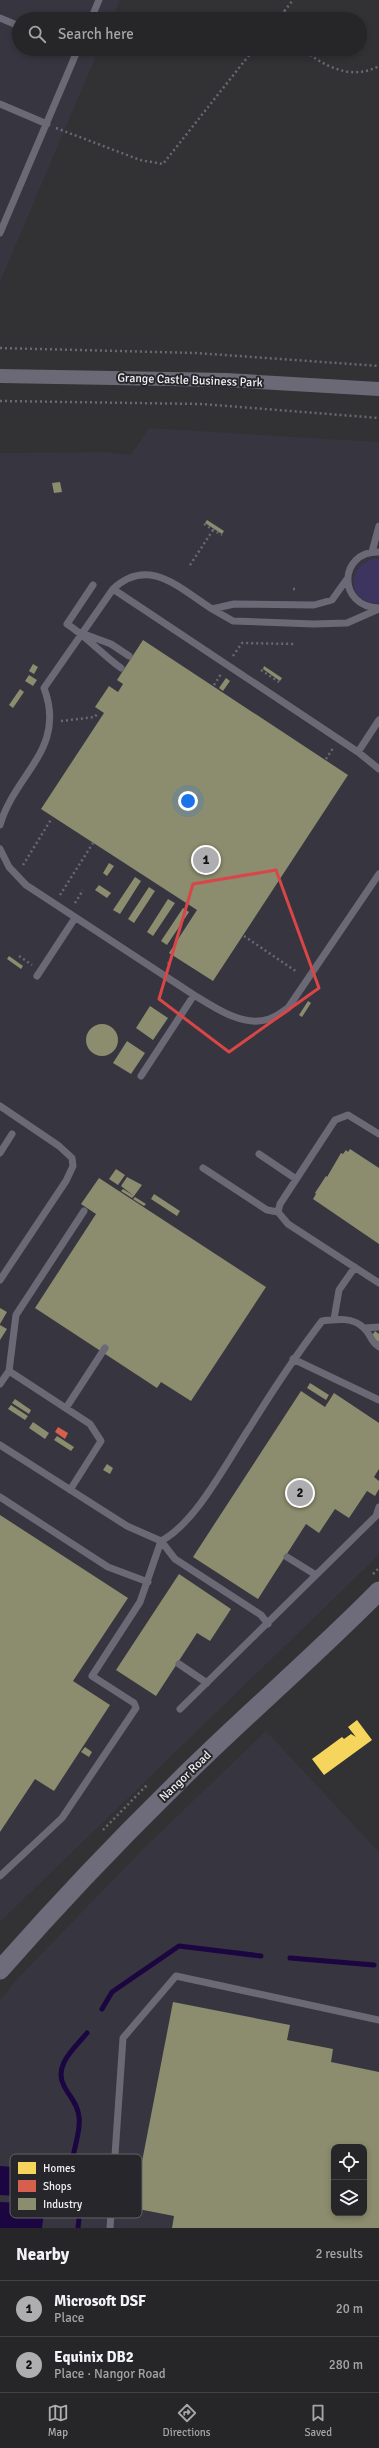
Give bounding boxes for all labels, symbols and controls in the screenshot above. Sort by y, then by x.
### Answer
search box [12,12,367,56]
icon: search [26,23,48,45]
text: Search here [58,25,134,43]
street label: Grange Castle Business Park [117,370,263,391]
your location [178,791,198,811]
pin: 1 [193,845,219,875]
pin: 2 [287,1478,313,1508]
street label: Nangor Road [156,1748,214,1805]
map controls [331,2144,367,2216]
button: locate [331,2144,367,2180]
legend [10,2154,142,2218]
text: Homes [43,2162,75,2175]
text: Shops [43,2180,72,2193]
button: layers [331,2180,367,2216]
text: Industry [43,2198,83,2211]
text: Nearby [16,2244,69,2265]
text: 2 results [315,2246,363,2262]
text: Microsoft DSF [54,2292,146,2310]
text: 1 [25,2301,33,2317]
text: 20 m [336,2301,363,2317]
text: Place [54,2310,84,2326]
text: Equinix DB2 [54,2348,134,2366]
text: 2 [25,2357,33,2373]
text: 280 m [329,2357,363,2373]
text: Place · Nangor Road [54,2366,166,2382]
tab: Map [47,2402,69,2439]
tab: Directions [163,2402,211,2439]
tab: Saved [304,2402,332,2439]

